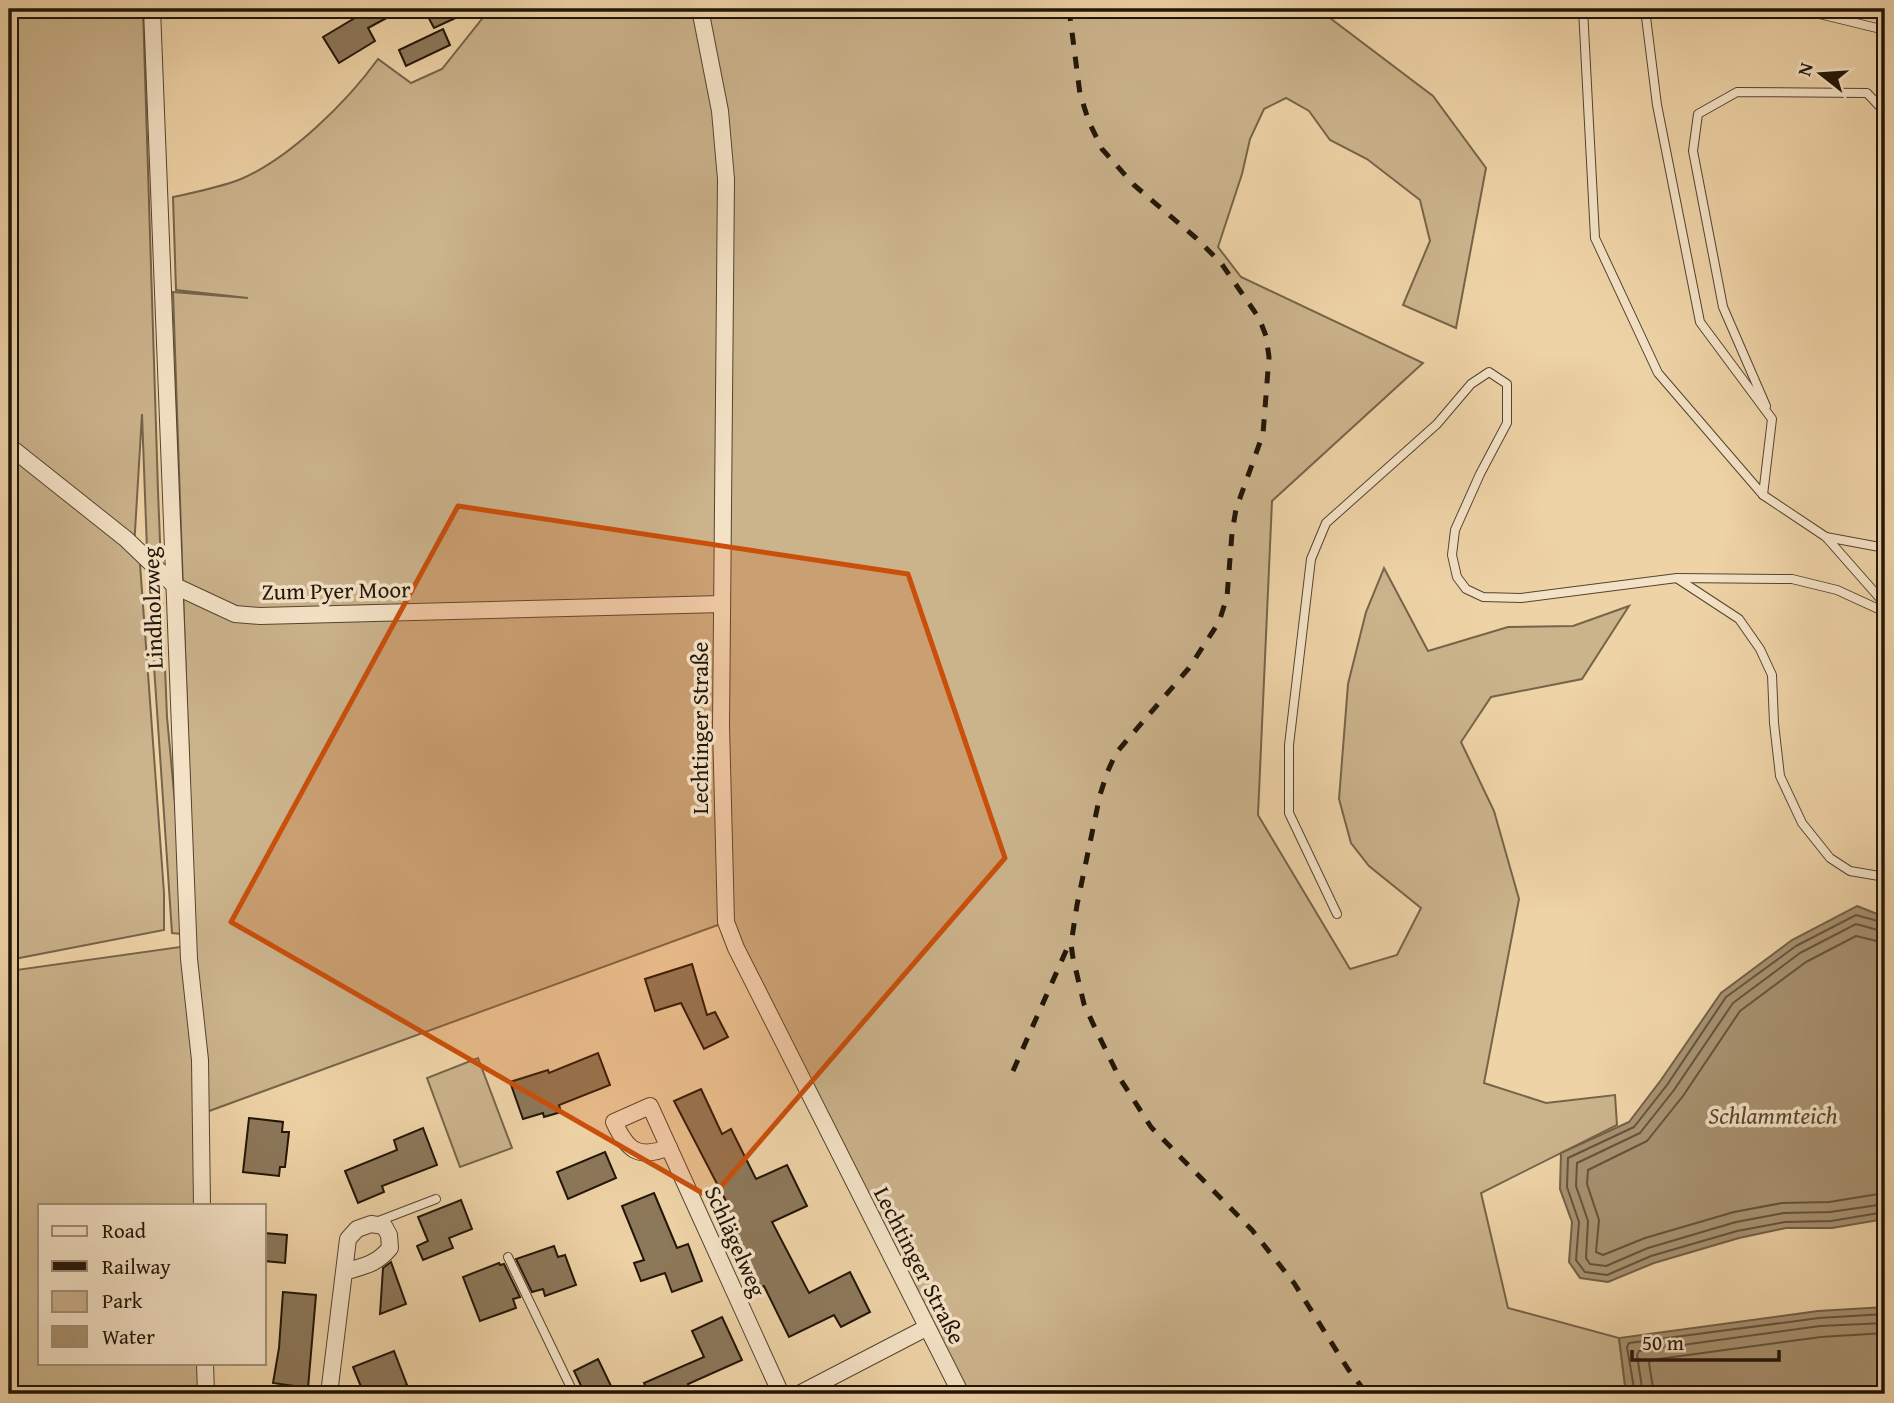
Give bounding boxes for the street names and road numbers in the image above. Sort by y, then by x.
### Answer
street label: Lindholzweg [133,546,171,670]
street label: Zum Pyer Moor [261,572,411,608]
street label: Lechtinger Straße [683,642,716,814]
street label: Schlägelweg [697,1180,775,1302]
street label: Lechtinger Straße [866,1181,974,1349]

